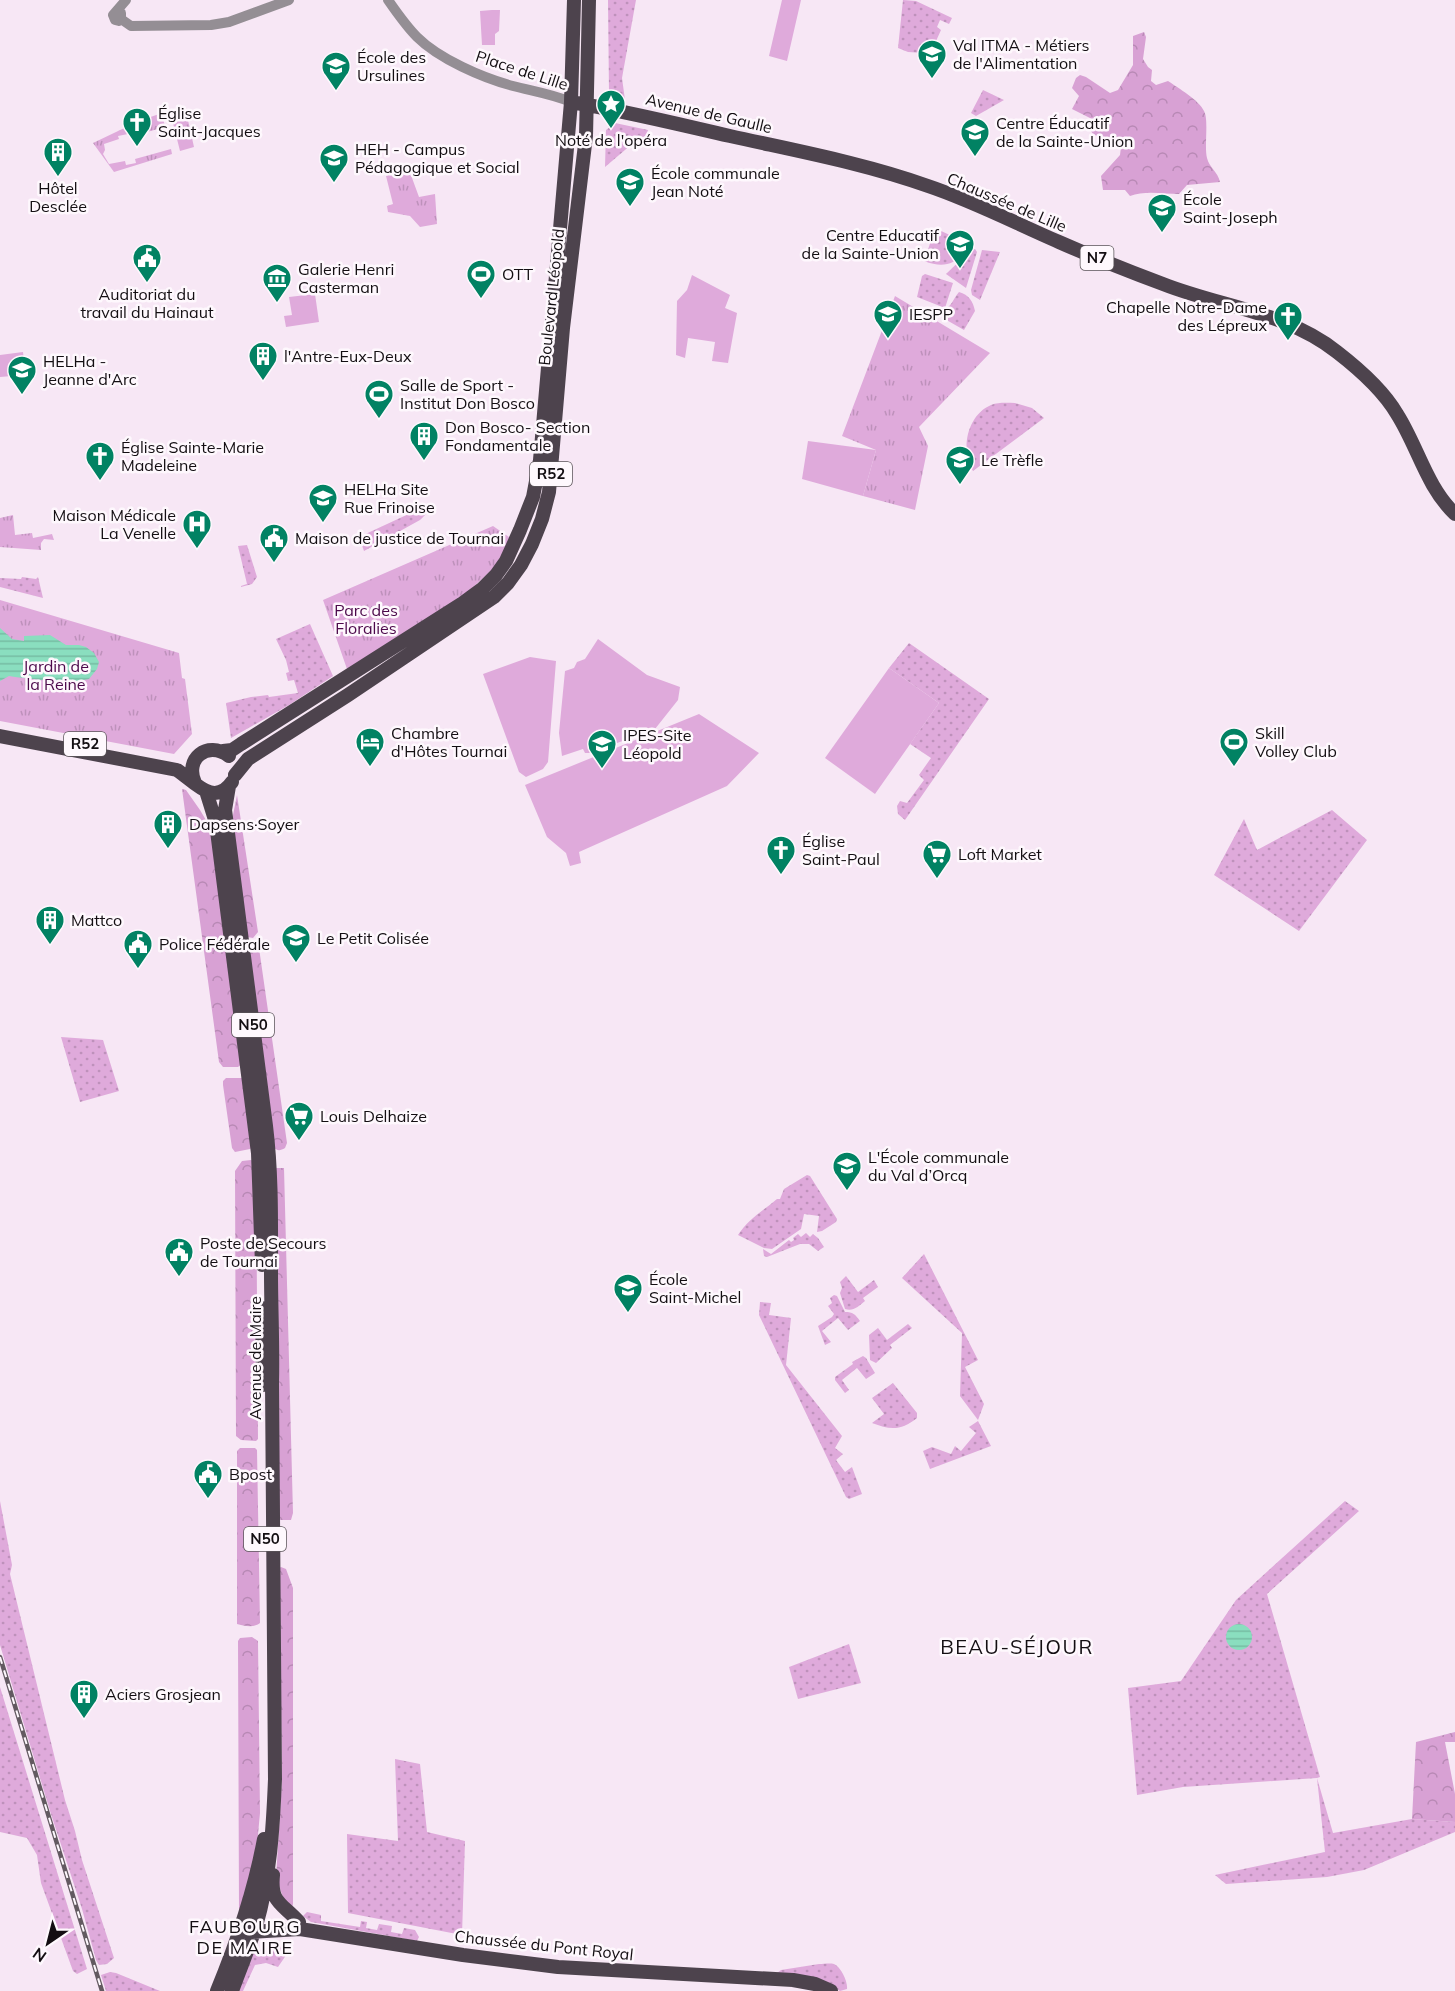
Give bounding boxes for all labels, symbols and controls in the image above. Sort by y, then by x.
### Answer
place label: Val ITMA - Métiers de l'Alimentation [953,35,1090,73]
school or university icon: Val ITMA - Métiers de l'Alimentation [916,38,948,80]
street label: Place de Lille [473,46,571,94]
place label: École des Ursulines [357,47,426,85]
school or university icon: École des Ursulines [320,50,352,92]
place icon: Noté de l'opéra [595,88,627,130]
street label: Avenue de Gaulle [644,89,774,137]
place label: Église Saint-Jacques [158,103,261,141]
church icon: Église Saint-Jacques [121,106,153,148]
place label: Centre Éducatif de la Sainte-Union [996,113,1133,151]
school or university icon: Centre Éducatif de la Sainte-Union [959,116,991,158]
place label: Noté de l'opéra [555,130,667,150]
building icon: Hôtel Desclée [42,136,74,178]
place label: HEH - Campus Pédagogique et Social [355,139,520,177]
school or university icon: HEH - Campus Pédagogique et Social [318,142,350,184]
place label: École communale Jean Noté [651,163,780,201]
school or university icon: École communale Jean Noté [614,166,646,208]
street label: Chaussée de Lille [944,168,1070,236]
place label: Hôtel Desclée [29,178,87,216]
place label: École Saint-Joseph [1183,189,1278,227]
school or university icon: École Saint-Joseph [1146,192,1178,234]
place label: Centre Educatif de la Sainte-Union [802,225,940,263]
street label: Boulevard Léopold [534,227,568,367]
school or university icon: Centre Educatif de la Sainte-Union [944,228,976,270]
public building icon: Auditoriat du travail du Hainaut [131,242,163,284]
road number: N7 [1080,246,1114,270]
sports icon: OTT [465,258,497,300]
place label: Galerie Henri Casterman [298,259,394,297]
museum icon: Galerie Henri Casterman [261,262,293,304]
place label: OTT [502,264,533,284]
place label: Auditoriat du travail du Hainaut [80,284,214,322]
place label: Chapelle Notre-Dame des Lépreux [1106,297,1267,335]
school or university icon: IESPP [872,298,904,340]
church icon: Chapelle Notre-Dame des Lépreux [1272,300,1304,342]
place label: IESPP [909,304,953,324]
building icon: l'Antre-Eux-Deux [247,340,279,382]
place label: l'Antre-Eux-Deux [284,346,412,366]
place label: HELHa - Jeanne d'Arc [43,351,137,389]
school or university icon: HELHa - Jeanne d'Arc [6,354,38,396]
place label: Salle de Sport - Institut Don Bosco [400,375,535,413]
sports icon: Salle de Sport - Institut Don Bosco [363,378,395,420]
place label: Don Bosco- Section Fondamentale [445,417,590,455]
building icon: Don Bosco- Section Fondamentale [408,420,440,462]
place label: Église Sainte-Marie Madeleine [121,437,264,475]
church icon: Église Sainte-Marie Madeleine [84,440,116,482]
school or university icon: Le Trèfle [944,444,976,486]
place label: Le Trèfle [981,450,1043,470]
road number: R52 [530,462,572,486]
place label: HELHa Site Rue Frinoise [344,479,435,517]
school or university icon: HELHa Site Rue Frinoise [307,482,339,524]
place label: Maison Médicale La Venelle [52,505,176,543]
hospital icon: Maison Médicale La Venelle [181,508,213,550]
public building icon: Maison de justice de Tournai [258,522,290,564]
place label: Maison de justice de Tournai [295,528,504,548]
park label: Parc des Floralies [334,600,398,638]
park label: Jardin de la Reine [23,656,89,694]
place label: Chambre d'Hôtes Tournai [391,723,507,761]
place label: Skill Volley Club [1255,723,1337,761]
place label: IPES-Site Léopold [623,725,691,763]
hotel icon: Chambre d'Hôtes Tournai [354,726,386,768]
sports icon: Skill Volley Club [1218,726,1250,768]
school or university icon: IPES-Site Léopold [586,728,618,770]
road number: R52 [64,732,106,756]
building icon: Dapsens·Soyer [152,808,184,850]
place label: Dapsens·Soyer [189,814,300,834]
place label: Église Saint-Paul [802,831,880,869]
church icon: Église Saint-Paul [765,834,797,876]
supermarket icon: Loft Market [921,838,953,880]
place label: Loft Market [958,844,1042,864]
building icon: Mattco [34,904,66,946]
place label: Mattco [71,910,122,930]
school or university icon: Le Petit Colisée [280,922,312,964]
public building icon: Police Fédérale [122,928,154,970]
place label: Le Petit Colisée [317,928,429,948]
place label: Police Fédérale [159,934,270,954]
road number: N50 [232,1013,274,1037]
supermarket icon: Louis Delhaize [283,1100,315,1142]
place label: Louis Delhaize [320,1106,427,1126]
place label: L'École communale du Val d’Orcq [868,1147,1009,1185]
school or university icon: L'École communale du Val d’Orcq [831,1150,863,1192]
place label: Poste de Secours de Tournai [200,1233,326,1271]
public building icon: Poste de Secours de Tournai [163,1236,195,1278]
place label: École Saint-Michel [649,1269,741,1307]
school or university icon: École Saint-Michel [612,1272,644,1314]
street label: Avenue de Maire [245,1296,265,1420]
public building icon: Bpost [192,1458,224,1500]
place label: Bpost [229,1464,272,1484]
road number: N50 [244,1527,286,1551]
district label: BEAU-SÉJOUR [940,1634,1094,1659]
building icon: Aciers Grosjean [68,1678,100,1720]
place label: Aciers Grosjean [105,1684,221,1704]
north arrow [18,1913,78,1973]
district label: FAUBOURG DE MAIRE [189,1915,301,1959]
street label: Chaussée du Pont Royal [454,1926,634,1964]
text: N [29,1944,50,1967]

